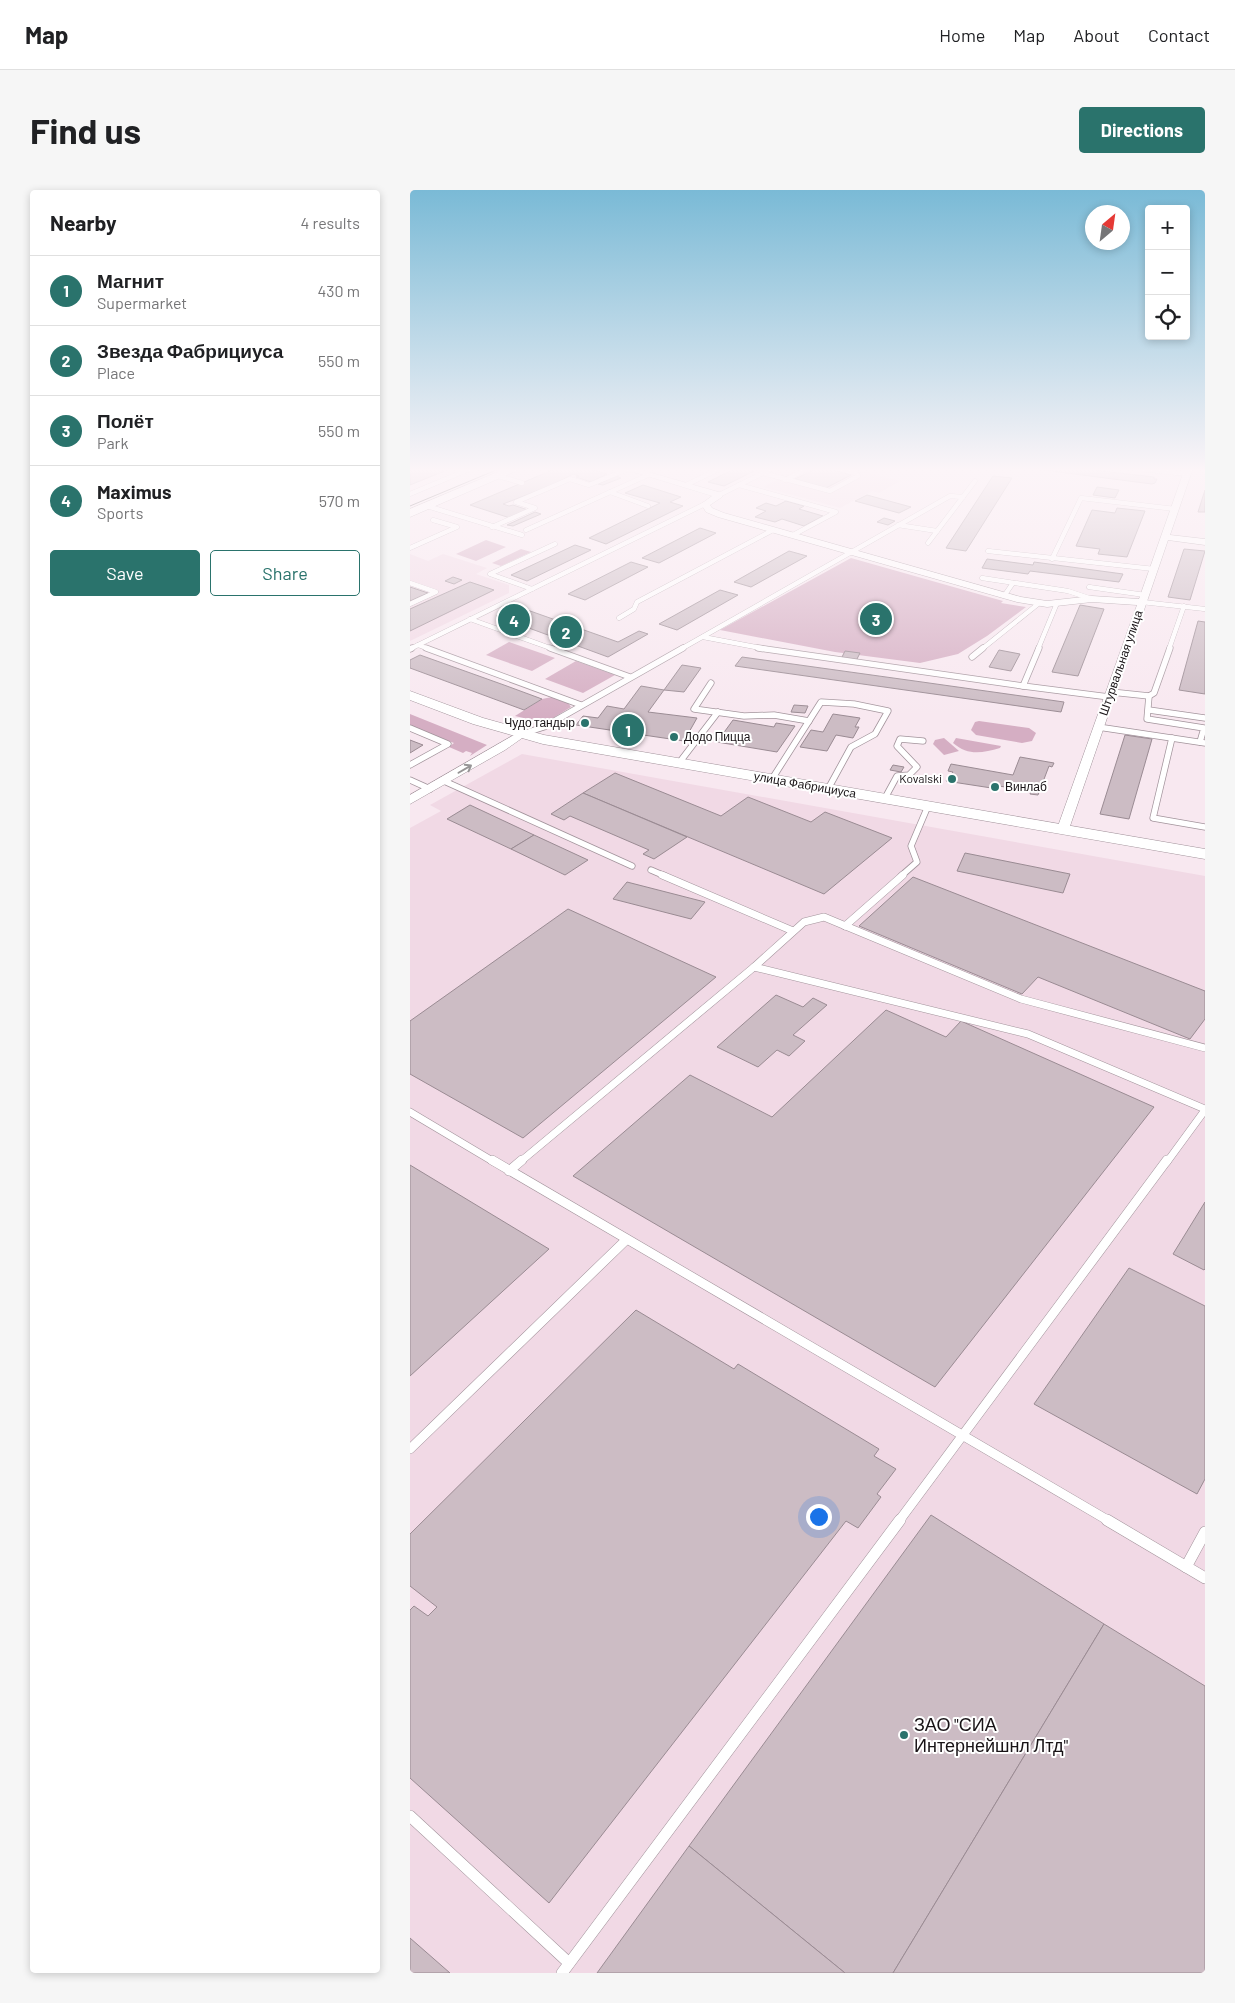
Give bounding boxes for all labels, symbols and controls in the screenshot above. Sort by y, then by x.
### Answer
text: Map [25,20,68,49]
text: Home [939,24,985,46]
text: Map [1013,24,1045,46]
text: About [1073,24,1120,46]
text: Contact [1148,24,1210,46]
button: Directions [1079,107,1205,153]
text: Find us [30,109,141,151]
north arrow [1085,205,1130,250]
map controls [1145,205,1190,340]
button: + [1145,205,1190,250]
text: Nearby [50,210,116,235]
text: 4 results [300,213,360,232]
button: − [1145,250,1190,295]
text: Магнит [97,269,164,292]
text: 1 [63,281,69,300]
text: 430 m [317,281,360,300]
text: Supermarket [97,293,187,312]
button: locate [1145,295,1190,340]
text: Звезда Фабрициуса [97,339,283,362]
text: 2 [62,351,70,370]
text: 550 m [318,351,360,370]
text: Place [97,363,135,382]
text: Полёт [97,409,154,432]
text: 3 [62,421,70,440]
text: 550 m [318,421,360,440]
text: Park [97,433,128,452]
text: Maximus [97,480,171,503]
text: 4 [61,491,71,510]
text: 570 m [319,491,360,510]
text: Sports [97,503,143,522]
button: Save [50,550,200,596]
button: Share [210,550,360,596]
pin: 3 [860,600,892,638]
pin: 4 [498,601,530,639]
street label: Штурвальная улица [1095,608,1146,718]
pin: 2 [550,613,582,651]
pin: 1 [612,711,644,749]
place label: Чудо тандыр [504,715,575,730]
marker: Чудо тандыр [579,717,591,729]
place label: Додо Пицца [684,729,751,744]
marker: Додо Пицца [668,731,680,743]
one-way arrow [457,764,472,773]
street label: улица Фабрициуса [753,768,858,801]
place label: Kovalski [899,771,942,785]
marker: Kovalski [946,773,958,785]
place label: Винлаб [1005,779,1047,793]
marker: Винлаб [989,781,1001,793]
your location [806,1504,832,1530]
place label: ЗАО "СИА Интернейшнл Лтд" [914,1713,1068,1756]
marker: ЗАО "СИА Интернейшнл Лтд" [898,1729,910,1741]

